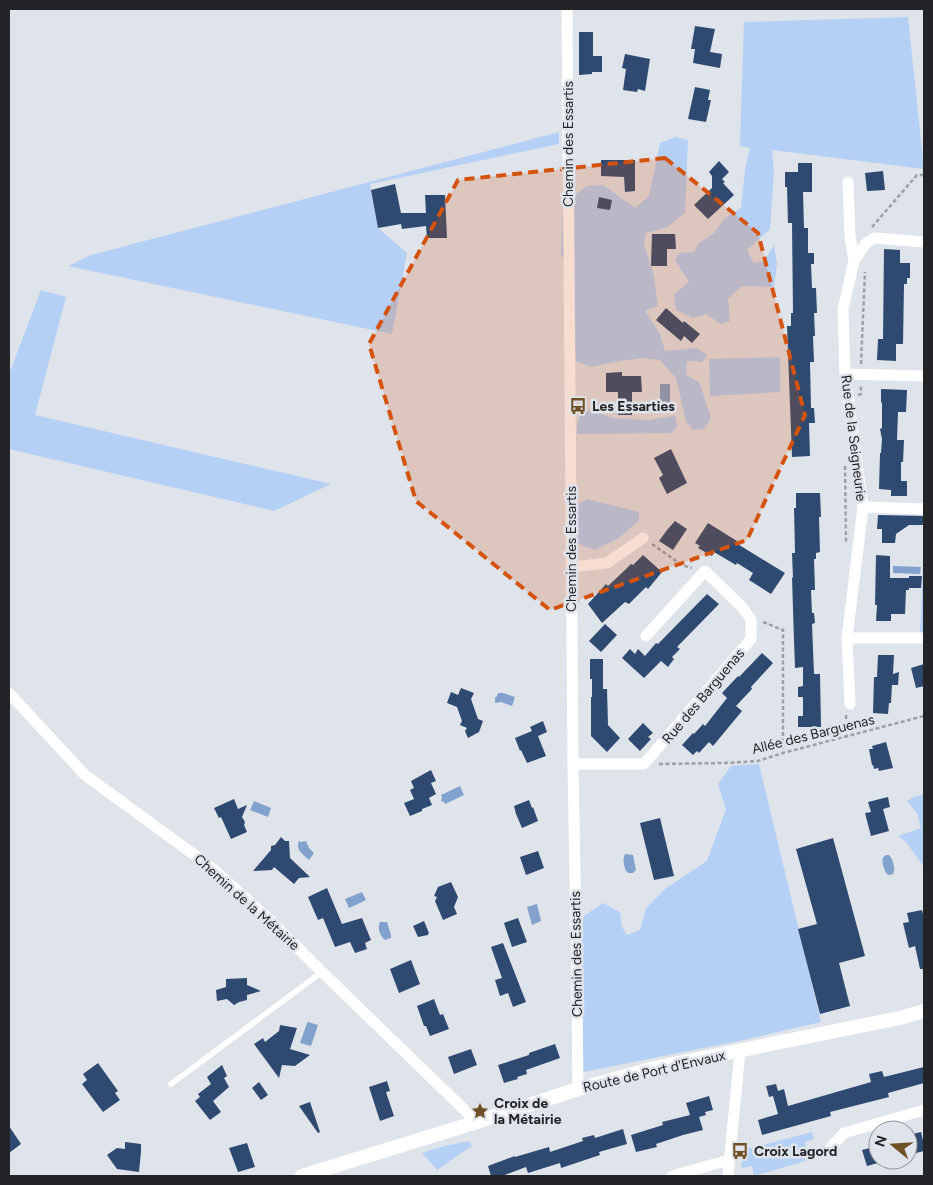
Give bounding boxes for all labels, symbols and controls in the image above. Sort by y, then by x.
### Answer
street label: Chemin des Essartis [560,81,577,207]
street label: Rue de la Seigneurie [837,374,870,503]
bus stop icon: Les Essarties [568,396,588,416]
place label: Les Essarties [592,398,675,415]
street label: Chemin des Essartis [563,486,580,612]
street label: Rue des Barguenas [659,645,748,747]
street label: Allée des Barguenas [750,711,876,758]
street label: Chemin de la Métairie [191,851,303,954]
street label: Chemin des Essartis [567,891,586,1017]
street label: Route de Port d'Envaux [581,1047,727,1096]
place label: Croix de la Métairie [494,1095,562,1128]
place icon: Croix de la Métairie [470,1101,490,1121]
north arrow [868,1120,918,1170]
text: N [871,1133,891,1149]
bus stop icon: Croix Lagord [730,1141,750,1161]
place label: Croix Lagord [754,1143,837,1160]

